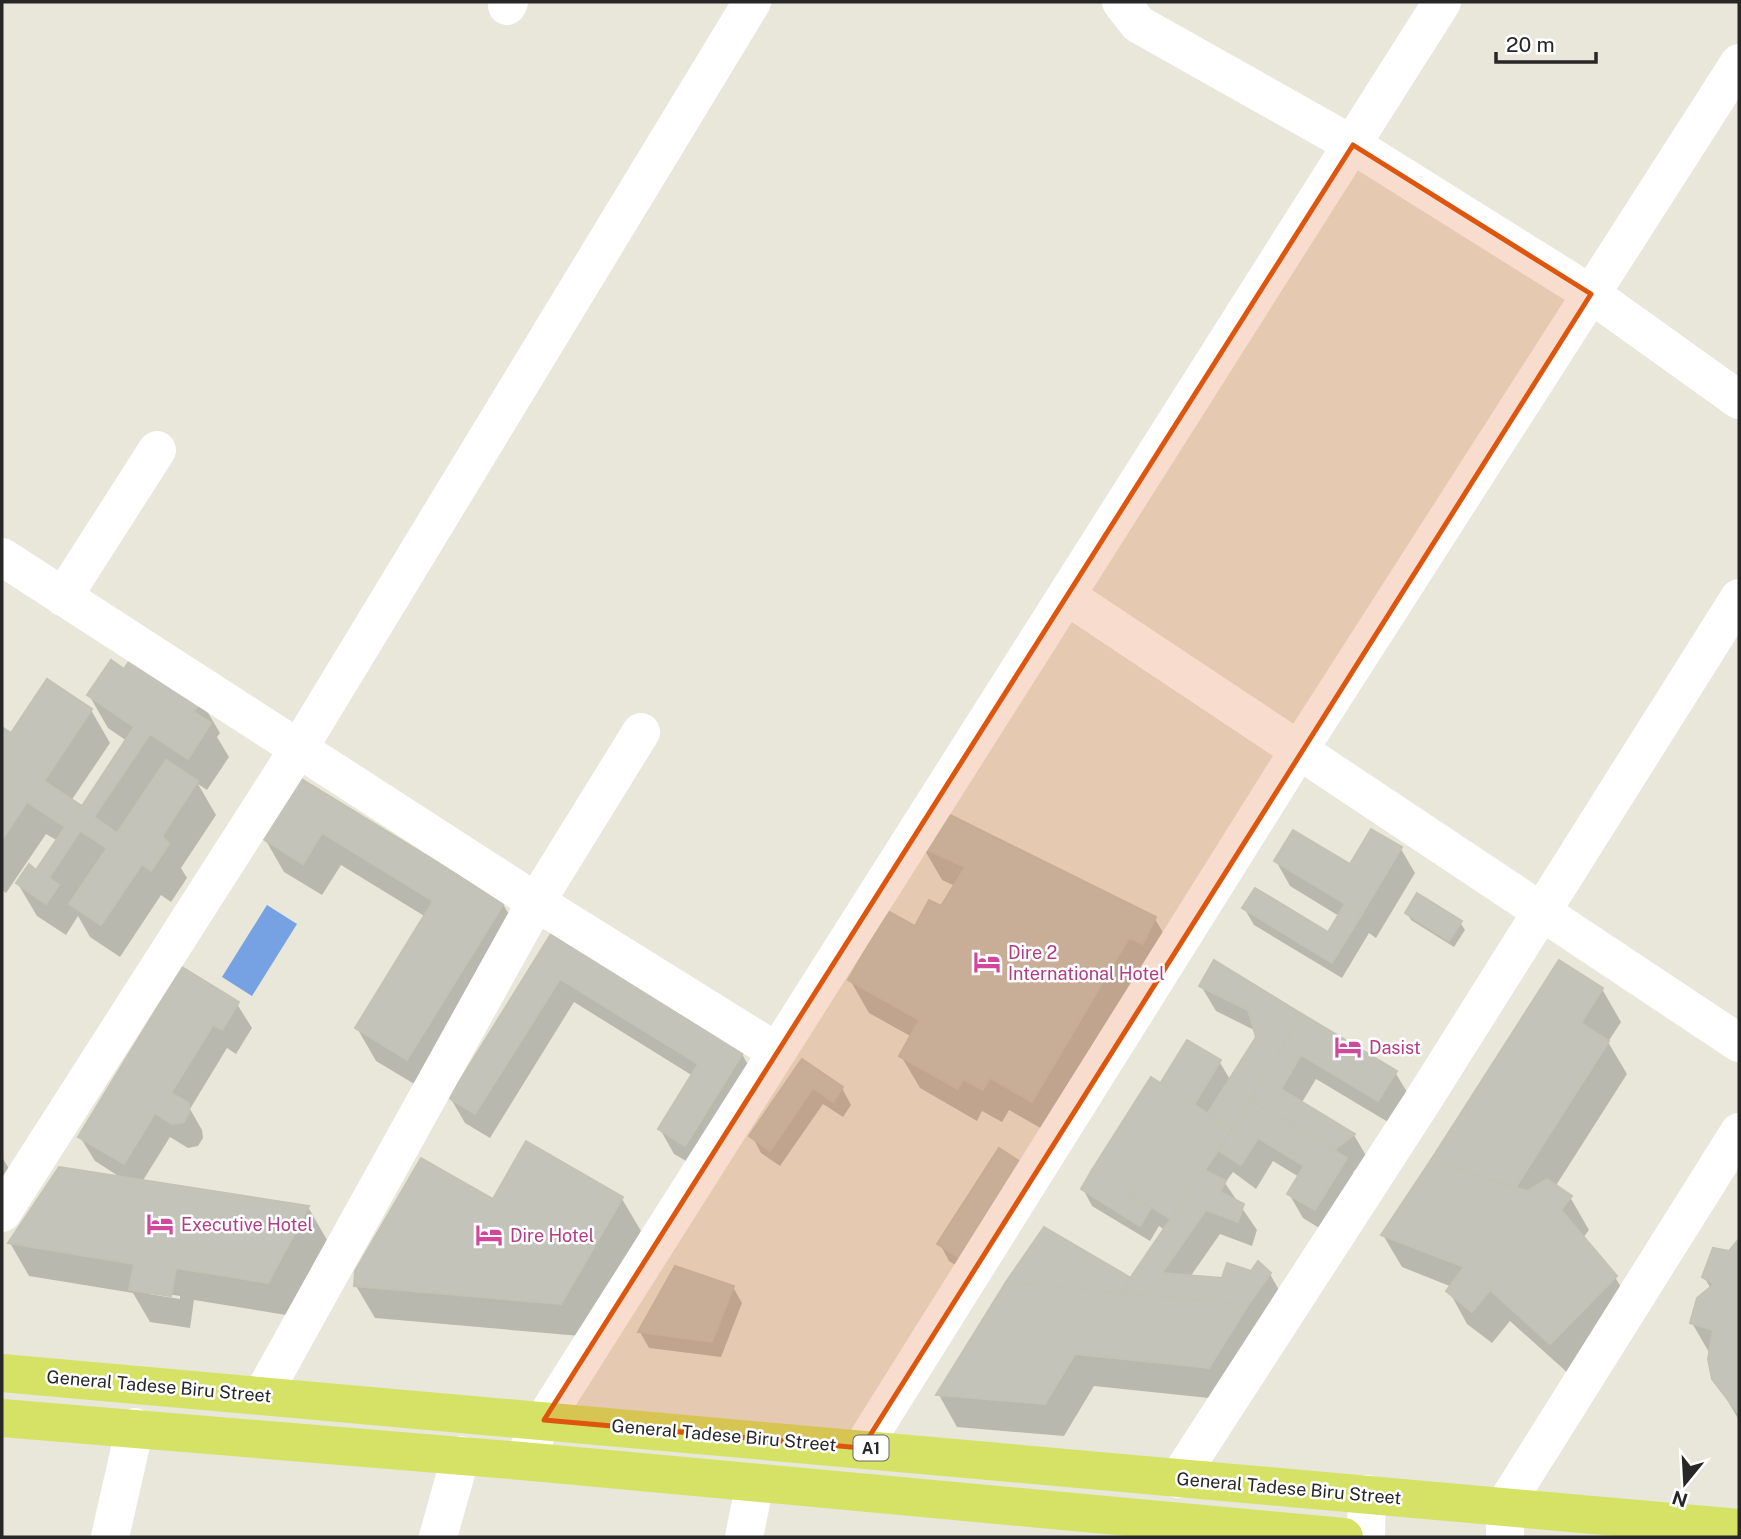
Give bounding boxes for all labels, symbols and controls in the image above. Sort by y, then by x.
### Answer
scale bar [1496,21,1596,65]
text: 20 m [1506,32,1555,57]
place label: Dire 2 International Hotel [1008,942,1165,984]
hotel icon: Dire 2 International Hotel [972,947,1002,977]
hotel icon: Dasist [1333,1032,1363,1062]
place label: Dasist [1369,1037,1421,1058]
hotel icon: Executive Hotel [145,1209,175,1239]
place label: Executive Hotel [181,1214,313,1235]
hotel icon: Dire Hotel [474,1220,504,1250]
place label: Dire Hotel [510,1225,594,1246]
street label: General Tadese Biru Street [46,1366,272,1406]
street label: General Tadese Biru Street [611,1415,837,1455]
road number: A1 [854,1436,888,1460]
north arrow [1650,1448,1720,1518]
street label: General Tadese Biru Street [1176,1468,1402,1508]
text: N [1669,1486,1690,1512]

